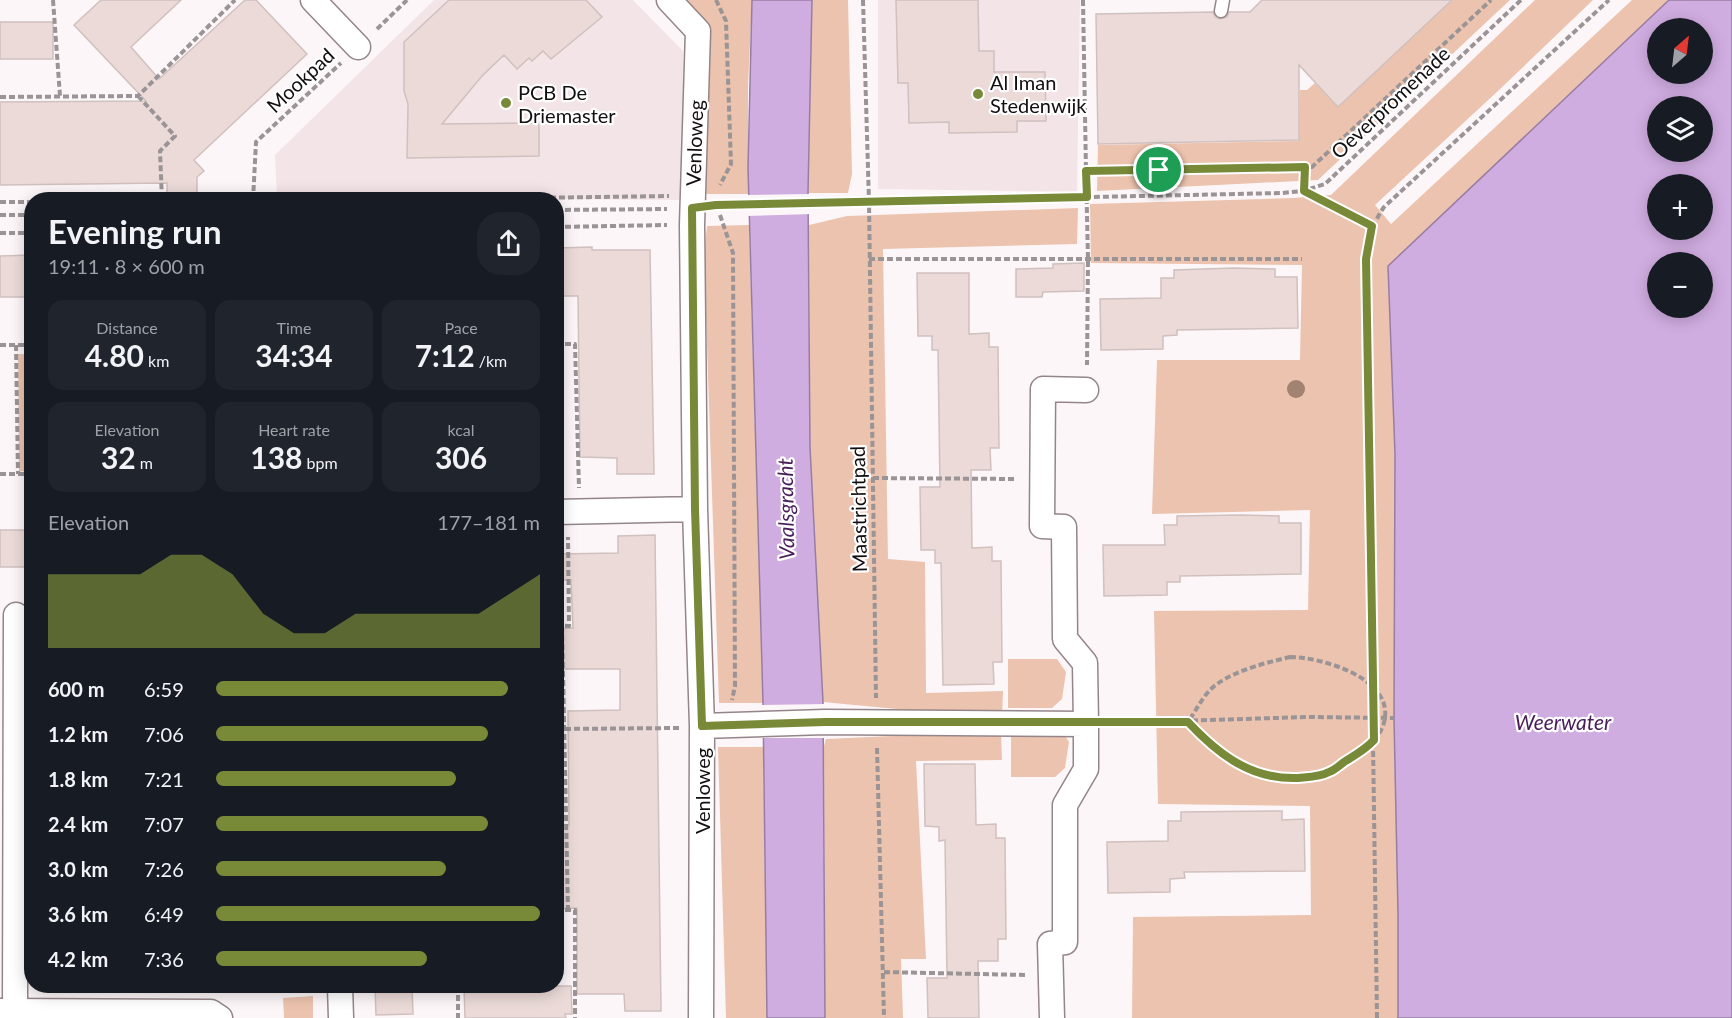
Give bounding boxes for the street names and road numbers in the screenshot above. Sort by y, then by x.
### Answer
street label: Oeverpromenade [1326,41,1454,163]
street label: Mookpad [261,43,339,117]
street label: Venloweg [681,100,707,186]
street label: Maastrichtpad [845,446,871,572]
street label: Venloweg [690,748,714,834]

